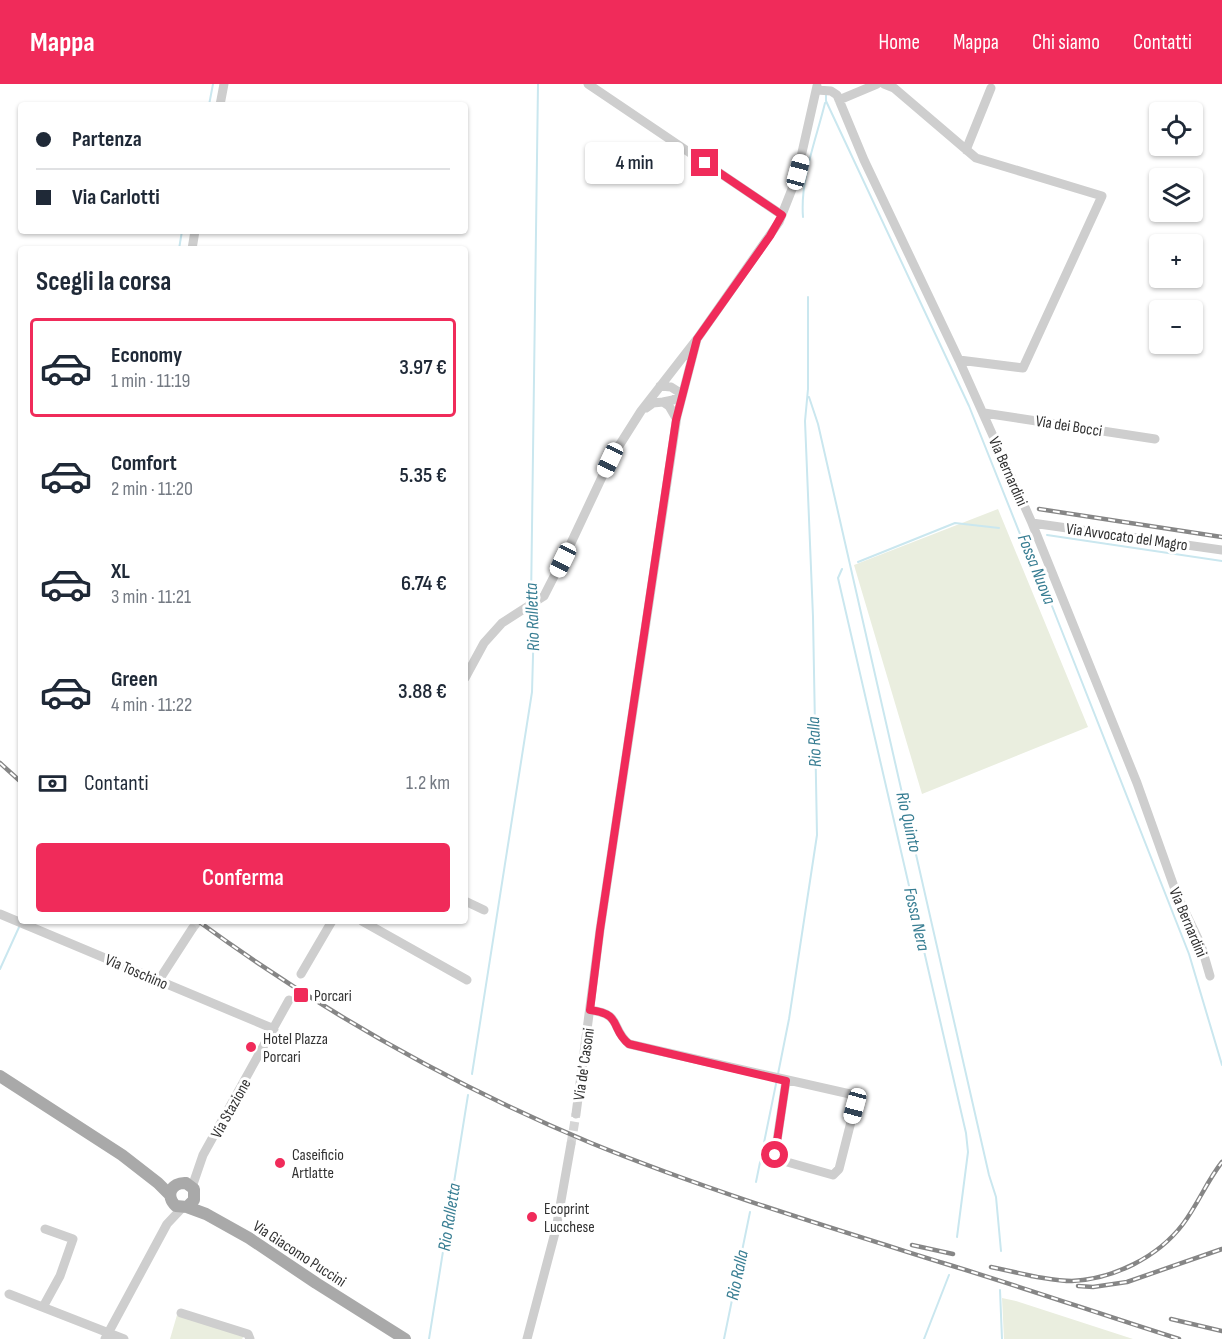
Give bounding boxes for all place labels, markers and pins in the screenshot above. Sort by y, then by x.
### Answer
marker: Porcari [292,986,310,1004]
place label: Porcari [314,987,352,1006]
place label: Hotel Plazza Porcari [263,1030,328,1067]
marker: Hotel Plazza Porcari [244,1040,258,1054]
place label: Caseificio Artlatte [291,1146,344,1183]
marker: Caseificio Artlatte [273,1156,287,1170]
place label: Ecoprint Lucchese [544,1200,595,1237]
marker: Ecoprint Lucchese [525,1210,539,1224]

